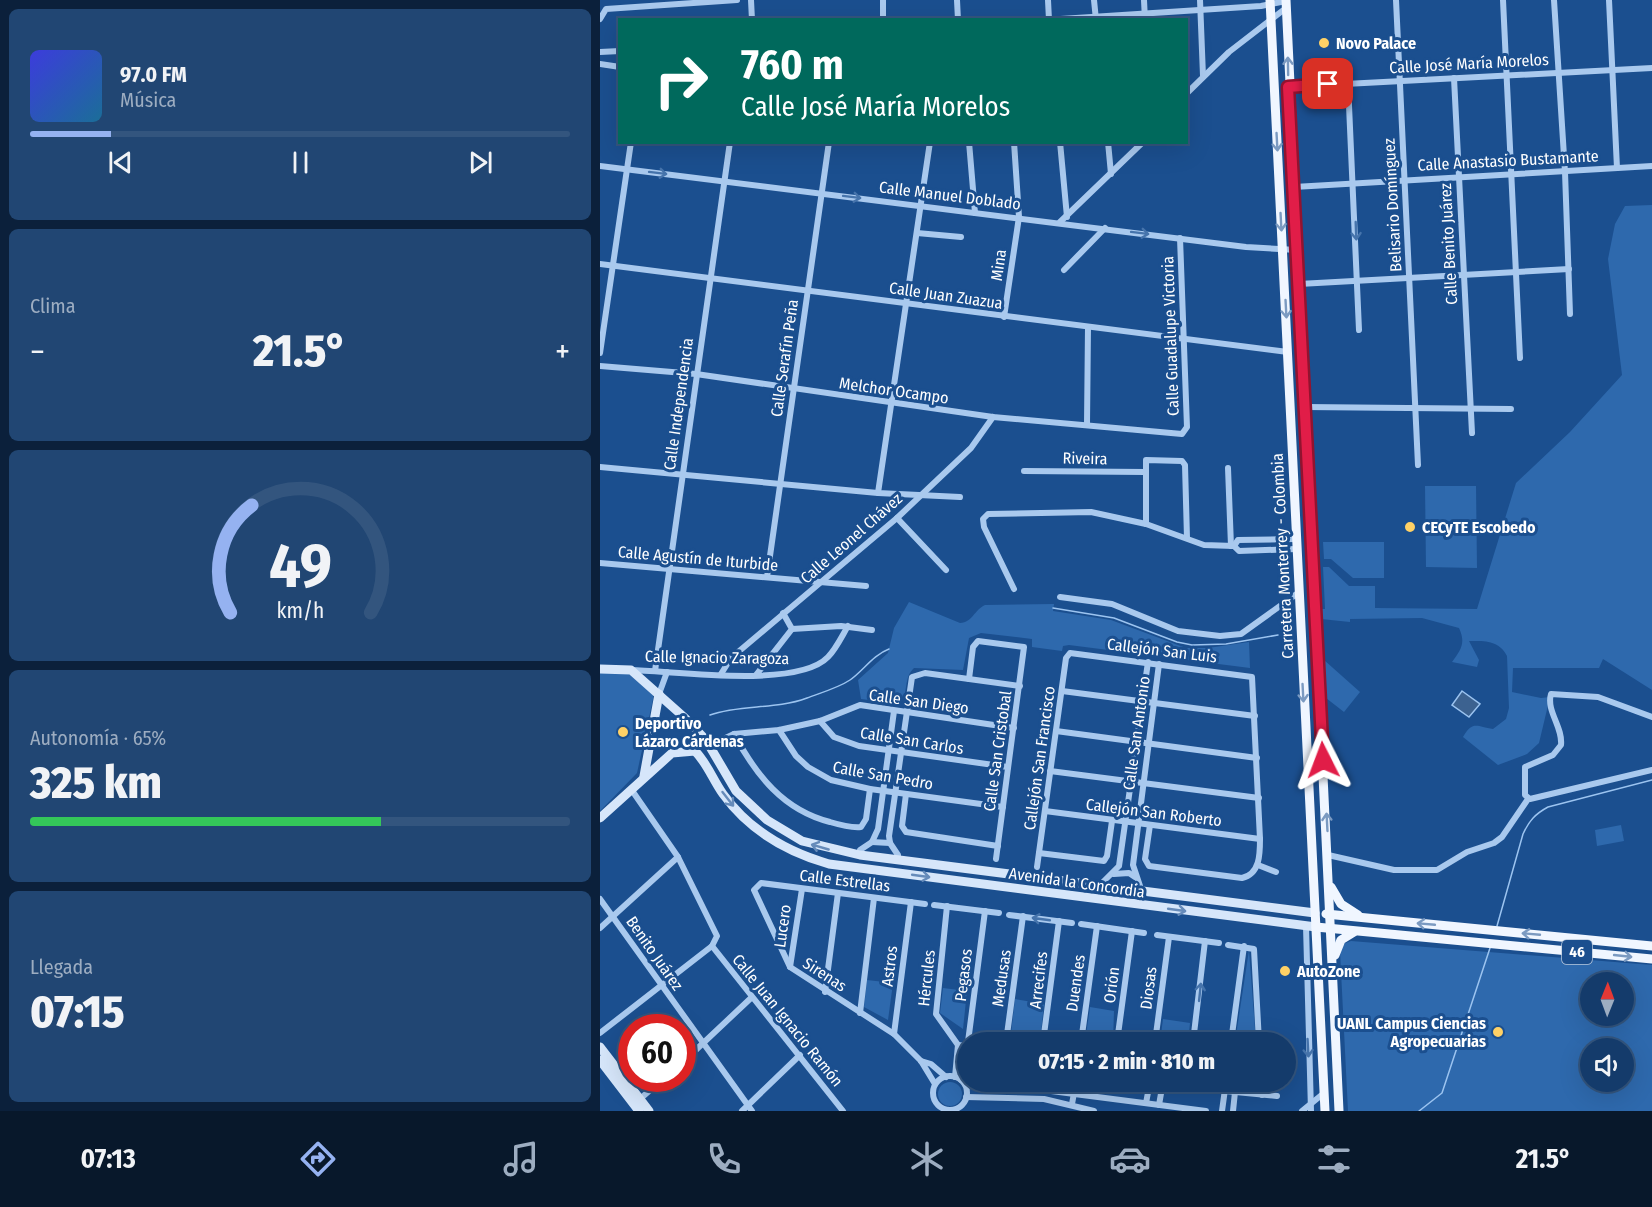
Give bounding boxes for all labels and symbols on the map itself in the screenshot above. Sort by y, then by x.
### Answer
place label: Novo Palace [1336,34,1416,53]
marker: Novo Palace [1317,36,1331,50]
street label: Calle José María Morelos [1389,50,1549,77]
one-way arrow [1282,56,1294,76]
pin [1302,58,1353,109]
one-way arrow [1271,132,1282,152]
street label: Belisario Domínguez [1380,138,1405,272]
street label: Calle Anastasio Bustamante [1417,146,1599,175]
one-way arrow [648,168,667,179]
street label: Calle Manuel Doblado [878,177,1022,214]
street label: Calle Benito Juárez [1436,183,1461,305]
one-way arrow [841,191,861,202]
one-way arrow [1276,212,1287,232]
one-way arrow [1350,221,1361,241]
one-way arrow [1129,228,1149,239]
street label: Mina [987,248,1010,282]
street label: Calle Guadalupe Victoria [1158,256,1183,416]
street label: Calle Juan Zuazua [888,278,1004,313]
street label: Calle Serafín Peña [767,298,802,418]
one-way arrow [1280,299,1291,319]
street label: Calle Independencia [660,337,697,471]
street label: Melchor Ocampo [838,373,950,408]
street label: Riveira [1062,449,1108,468]
street label: Carretera Monterrey - Colombia [1268,453,1297,659]
street label: Calle Leonel Chávez [797,489,906,588]
place label: CECyTE Escobedo [1422,518,1536,537]
marker: CECyTE Escobedo [1403,520,1417,534]
street label: Calle Agustín de Iturbide [617,542,779,575]
street label: Callejón San Luis [1106,634,1218,667]
street label: Calle Ignacio Zaragoza [645,647,789,668]
street label: Calle San Antonio [1119,675,1154,791]
one-way arrow [1298,682,1309,702]
street label: Calle San Diego [868,685,970,718]
street label: Callejón San Francisco [1020,685,1059,831]
street label: Calle San Cristobal [980,690,1015,813]
place label: Deportivo Lázaro Cárdenas [635,714,744,751]
street label: Calle San Carlos [859,723,965,758]
marker: Deportivo Lázaro Cárdenas [616,725,630,739]
position arrow [1291,728,1355,792]
street label: Calle San Pedro [831,757,935,794]
one-way arrow [721,791,734,807]
street label: Callejón San Roberto [1085,795,1223,830]
one-way arrow [1321,812,1332,832]
one-way arrow [811,841,830,852]
street label: Avenida la Concordia [1008,864,1146,901]
street label: Calle Estrellas [799,866,891,895]
one-way arrow [911,870,931,881]
street label: Lucero [770,903,795,949]
one-way arrow [1167,905,1186,916]
street label: Benito Juárez [622,913,687,994]
one-way arrow [1032,913,1051,924]
one-way arrow [1416,918,1436,929]
one-way arrow [1522,928,1541,939]
road number: 46 [1562,940,1592,964]
street label: Astros [878,944,901,988]
street label: Pegasos [951,948,976,1002]
street label: Medusas [988,948,1015,1008]
street label: Hércules [914,949,939,1007]
street label: Calle Juan Ignacio Ramón [728,950,847,1090]
street label: Arrecifes [1026,950,1051,1010]
one-way arrow [1613,951,1633,962]
street label: Sirenas [799,953,850,996]
street label: Duendes [1062,953,1089,1013]
place label: AutoZone [1296,962,1360,981]
marker: AutoZone [1278,964,1292,978]
street label: Diosas [1136,965,1161,1011]
street label: Orión [1100,966,1123,1004]
north arrow [1580,972,1634,1026]
one-way arrow [1194,983,1205,1002]
speed limit sign: 60 [618,1014,696,1092]
place label: UANL Campus Ciencias Agropecuarias [1337,1014,1486,1051]
marker: UANL Campus Ciencias Agropecuarias [1491,1025,1505,1039]
one-way arrow [1303,1037,1314,1057]

